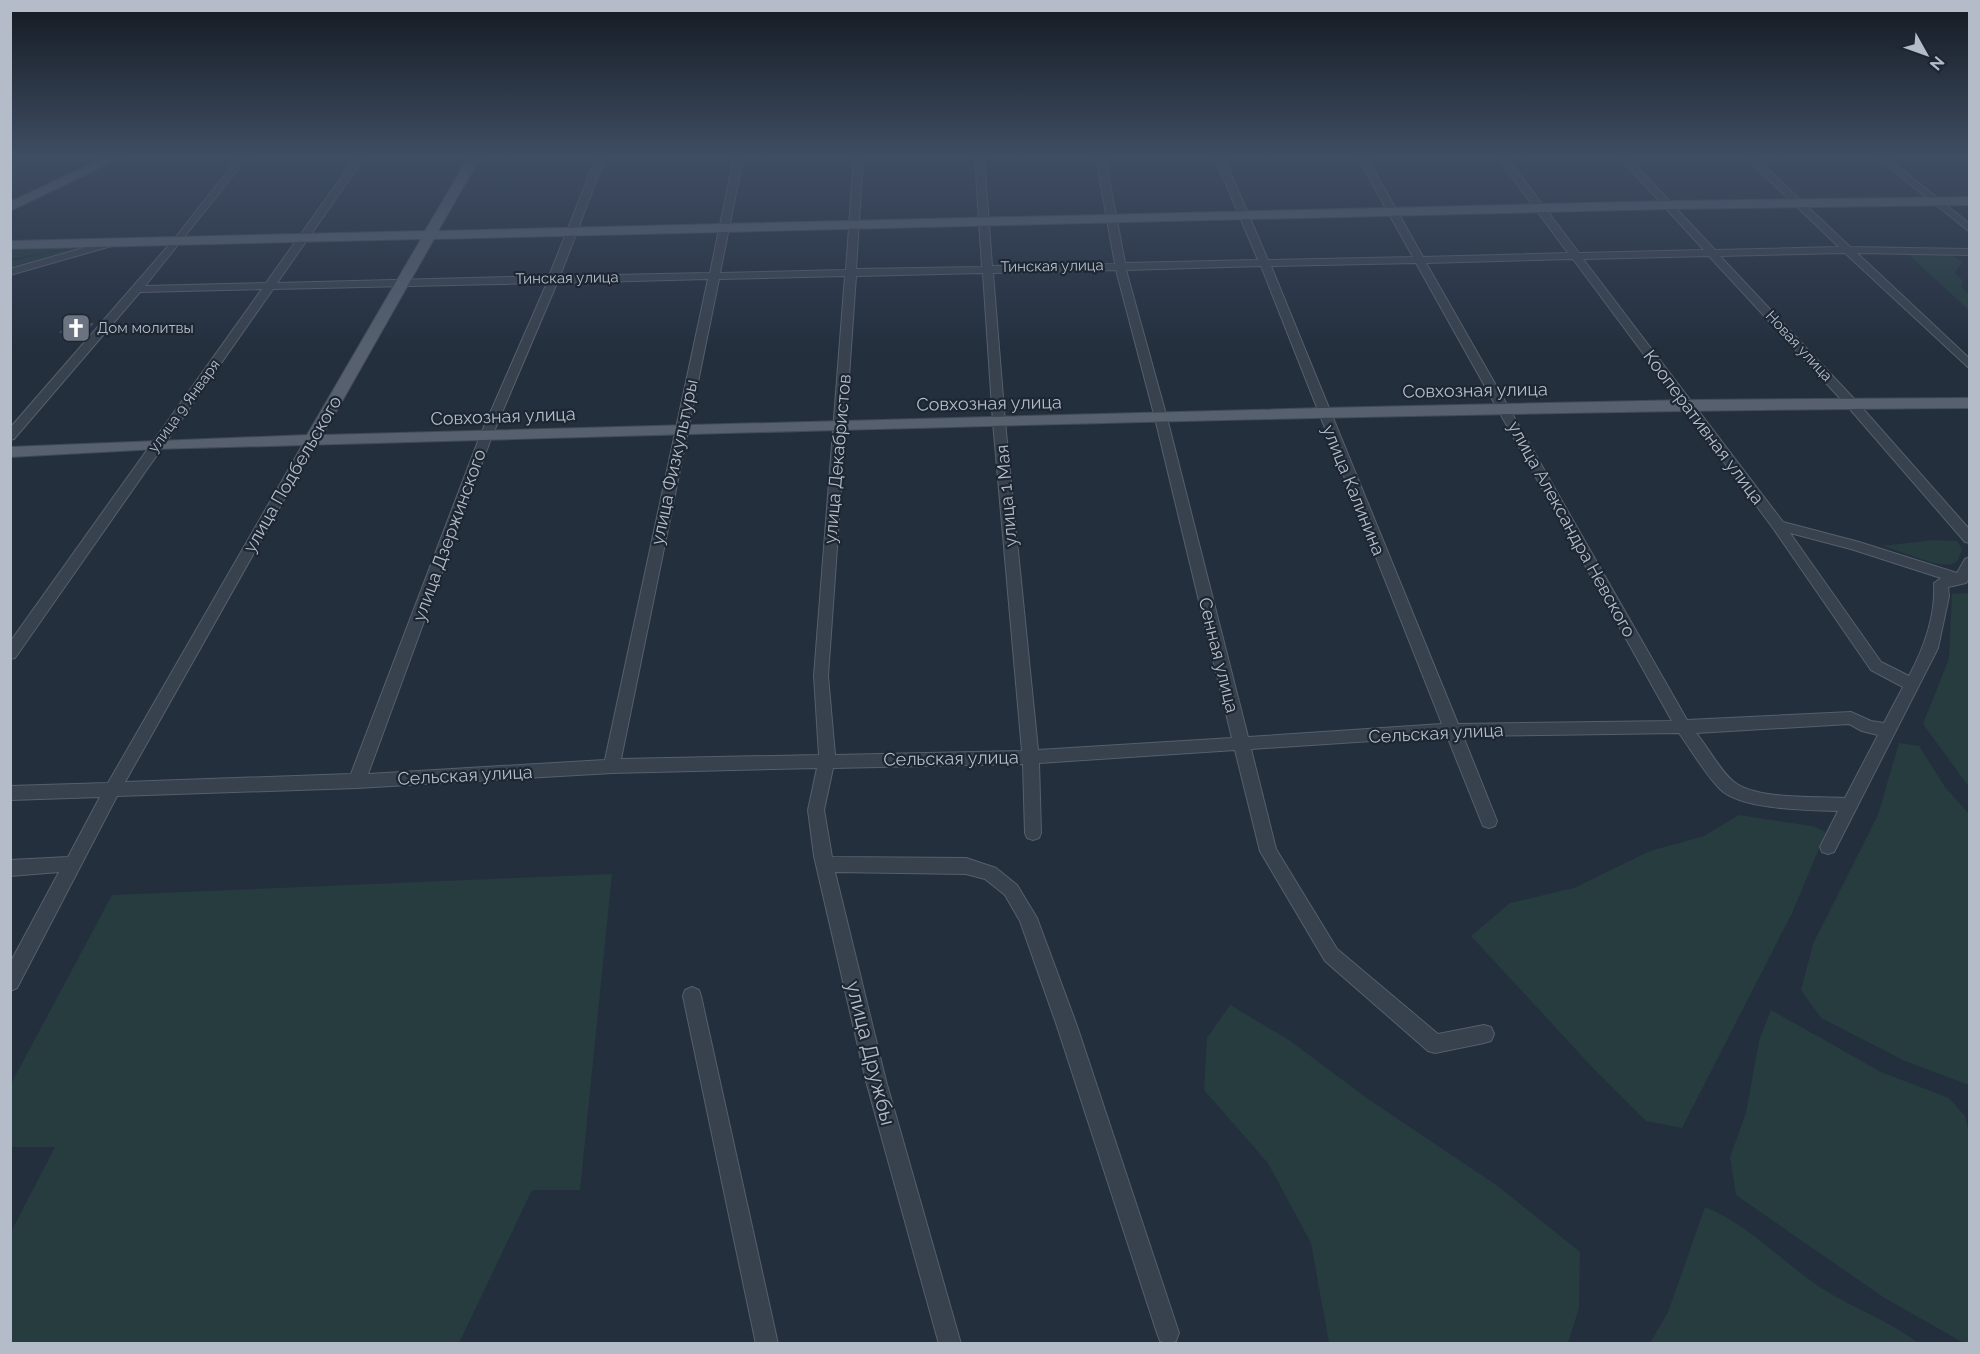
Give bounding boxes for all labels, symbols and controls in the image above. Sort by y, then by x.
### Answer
north arrow [1896,24,1956,84]
text: N [1926,53,1948,74]
street label: Тинская улица [1000,256,1104,276]
street label: Тинская улица [515,268,619,288]
street label: Новая улица [1762,307,1836,385]
church icon: Дом молитвы [60,312,92,344]
place label: Дом молитвы [97,319,194,337]
street label: Кооперативная улица [1639,346,1769,508]
street label: улица 9 Января [144,356,224,456]
street label: улица Декабристов [819,373,855,545]
street label: улица Физкультуры [646,377,702,547]
street label: Совхозная улица [1402,378,1548,402]
street label: Совхозная улица [916,391,1062,415]
street label: улица Подбельского [239,392,346,556]
street label: Совхозная улица [430,403,576,429]
street label: улица Александра Невского [1504,417,1640,641]
street label: улица Калинина [1318,422,1390,558]
street label: улица 1 Мая [991,444,1021,548]
street label: улица Дзержинского [408,446,490,624]
street label: Сенная улица [1195,595,1243,715]
street label: Сельская улица [1368,719,1504,747]
street label: Сельская улица [883,746,1019,770]
street label: Сельская улица [397,761,533,789]
street label: улица Дружбы [841,978,901,1128]

